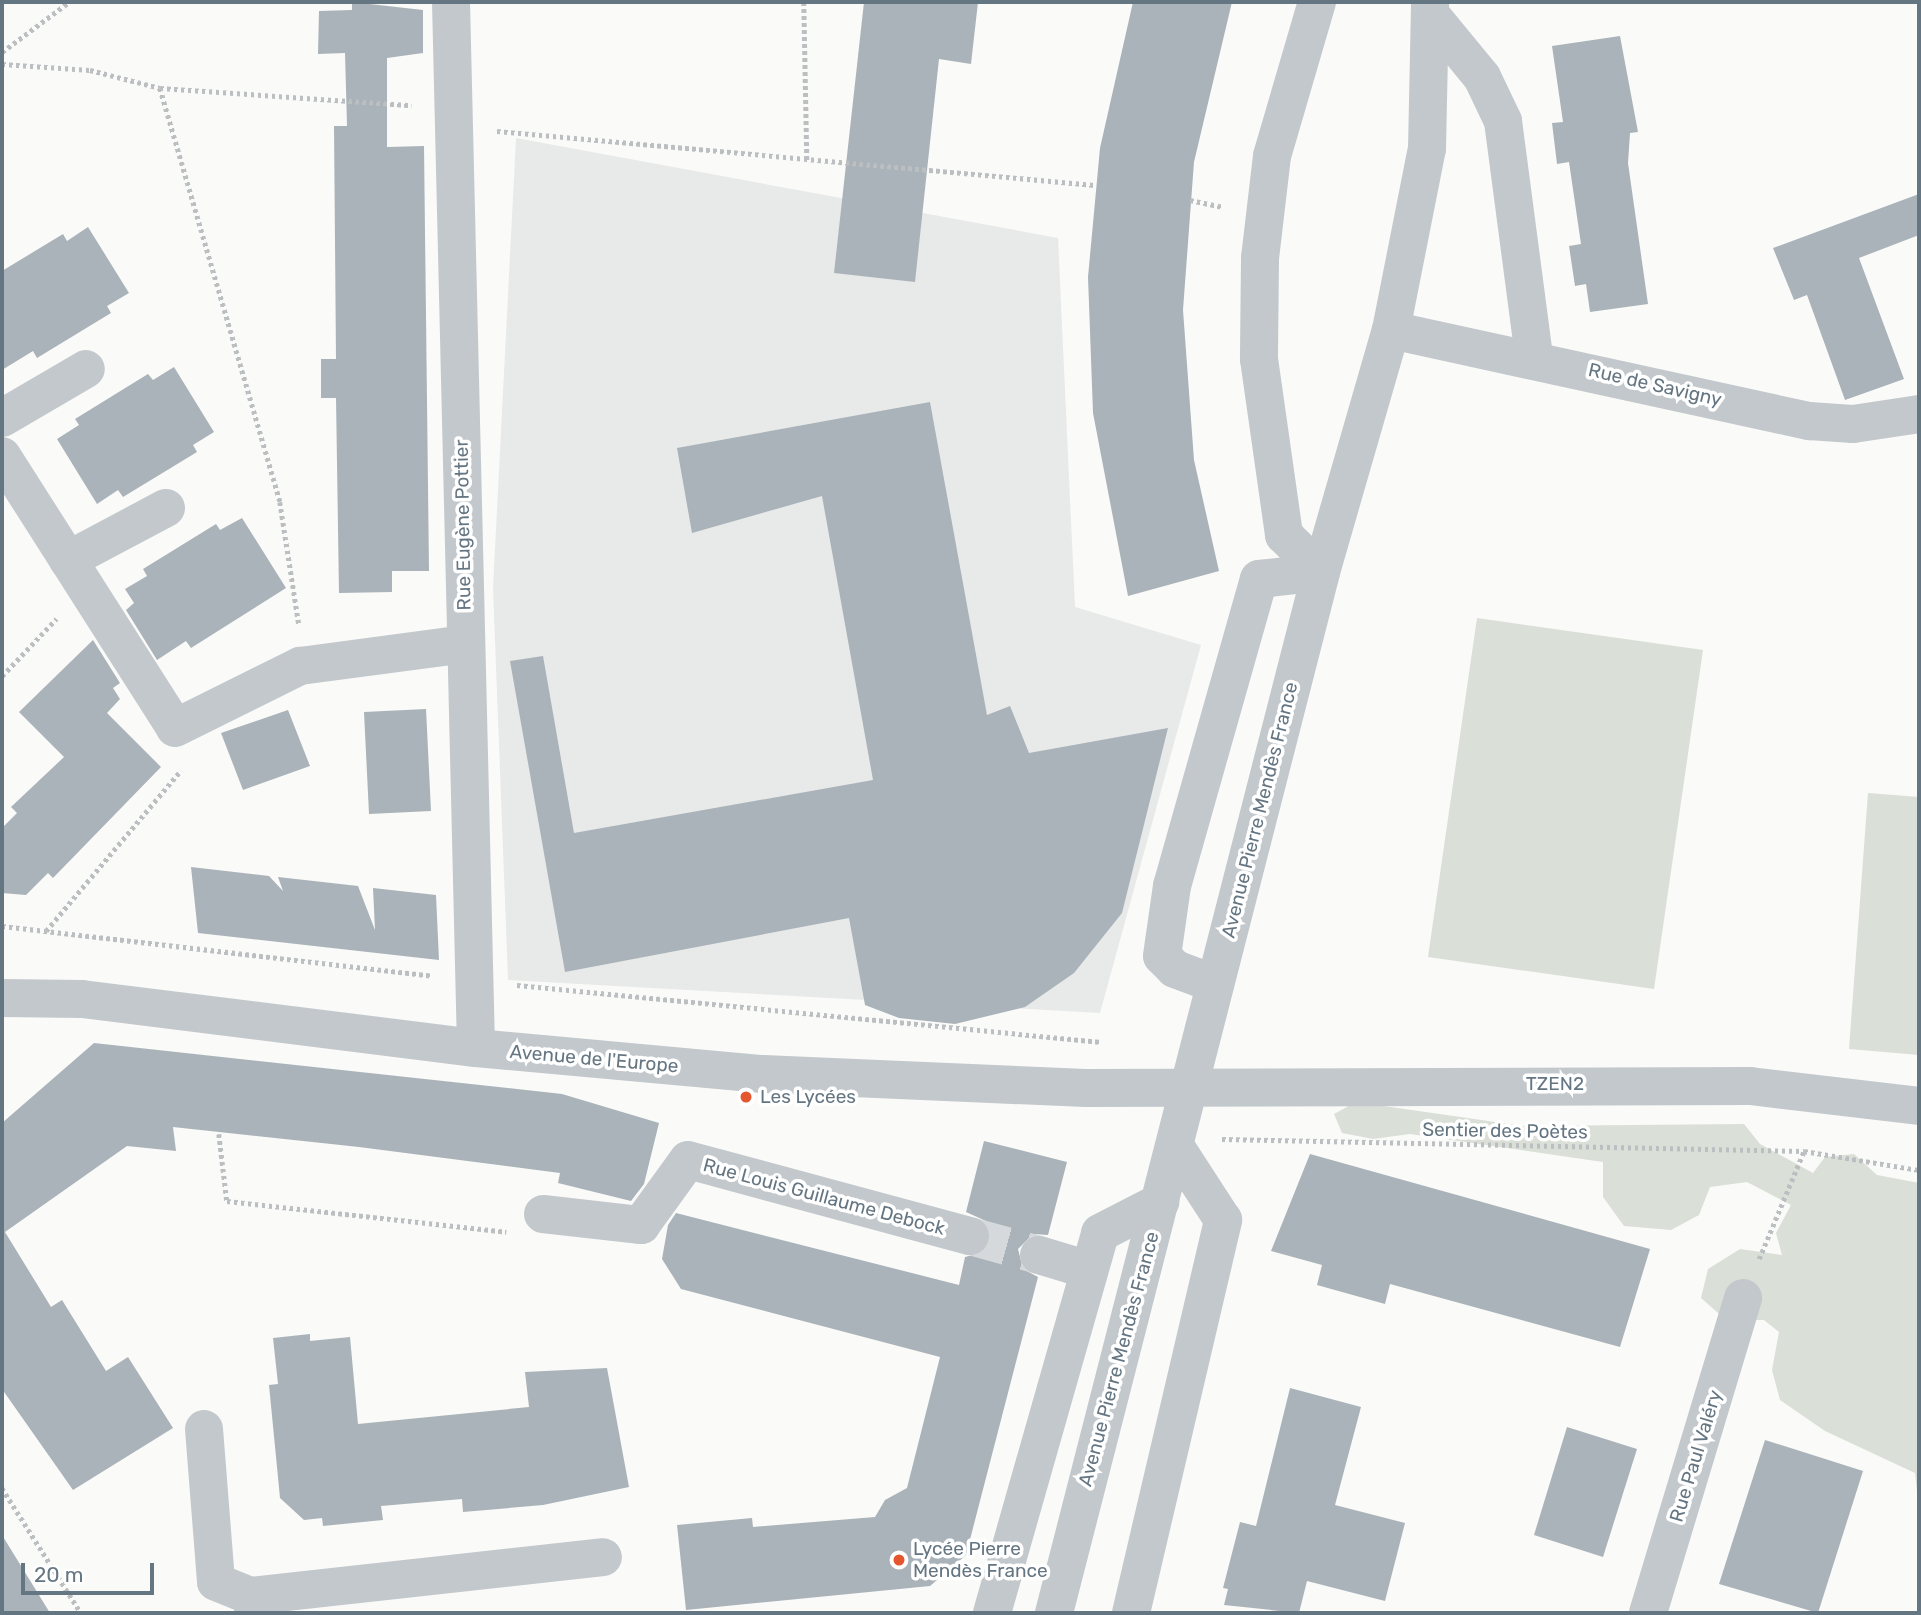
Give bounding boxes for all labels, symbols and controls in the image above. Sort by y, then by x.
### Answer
street label: Rue de Savigny [1586,359,1724,411]
street label: Rue Eugène Pottier [450,439,476,611]
street label: Avenue Pierre Mendès France [1217,680,1303,940]
street label: Avenue de l'Europe [509,1040,679,1078]
street label: TZEN2 [1526,1073,1584,1095]
place label: Les Lycées [760,1086,856,1108]
marker: Les Lycées [738,1089,754,1105]
street label: Sentier des Poètes [1422,1118,1588,1144]
street label: Rue Louis Guillaume Debock [701,1154,947,1240]
street label: Avenue Pierre Mendès France [1074,1229,1164,1489]
street label: Rue Paul Valéry [1665,1387,1727,1525]
place label: Lycée Pierre Mendès France [913,1538,1048,1582]
scale bar [24,1548,158,1592]
marker: Lycée Pierre Mendès France [891,1552,907,1568]
text: 20 m [34,1562,83,1587]

